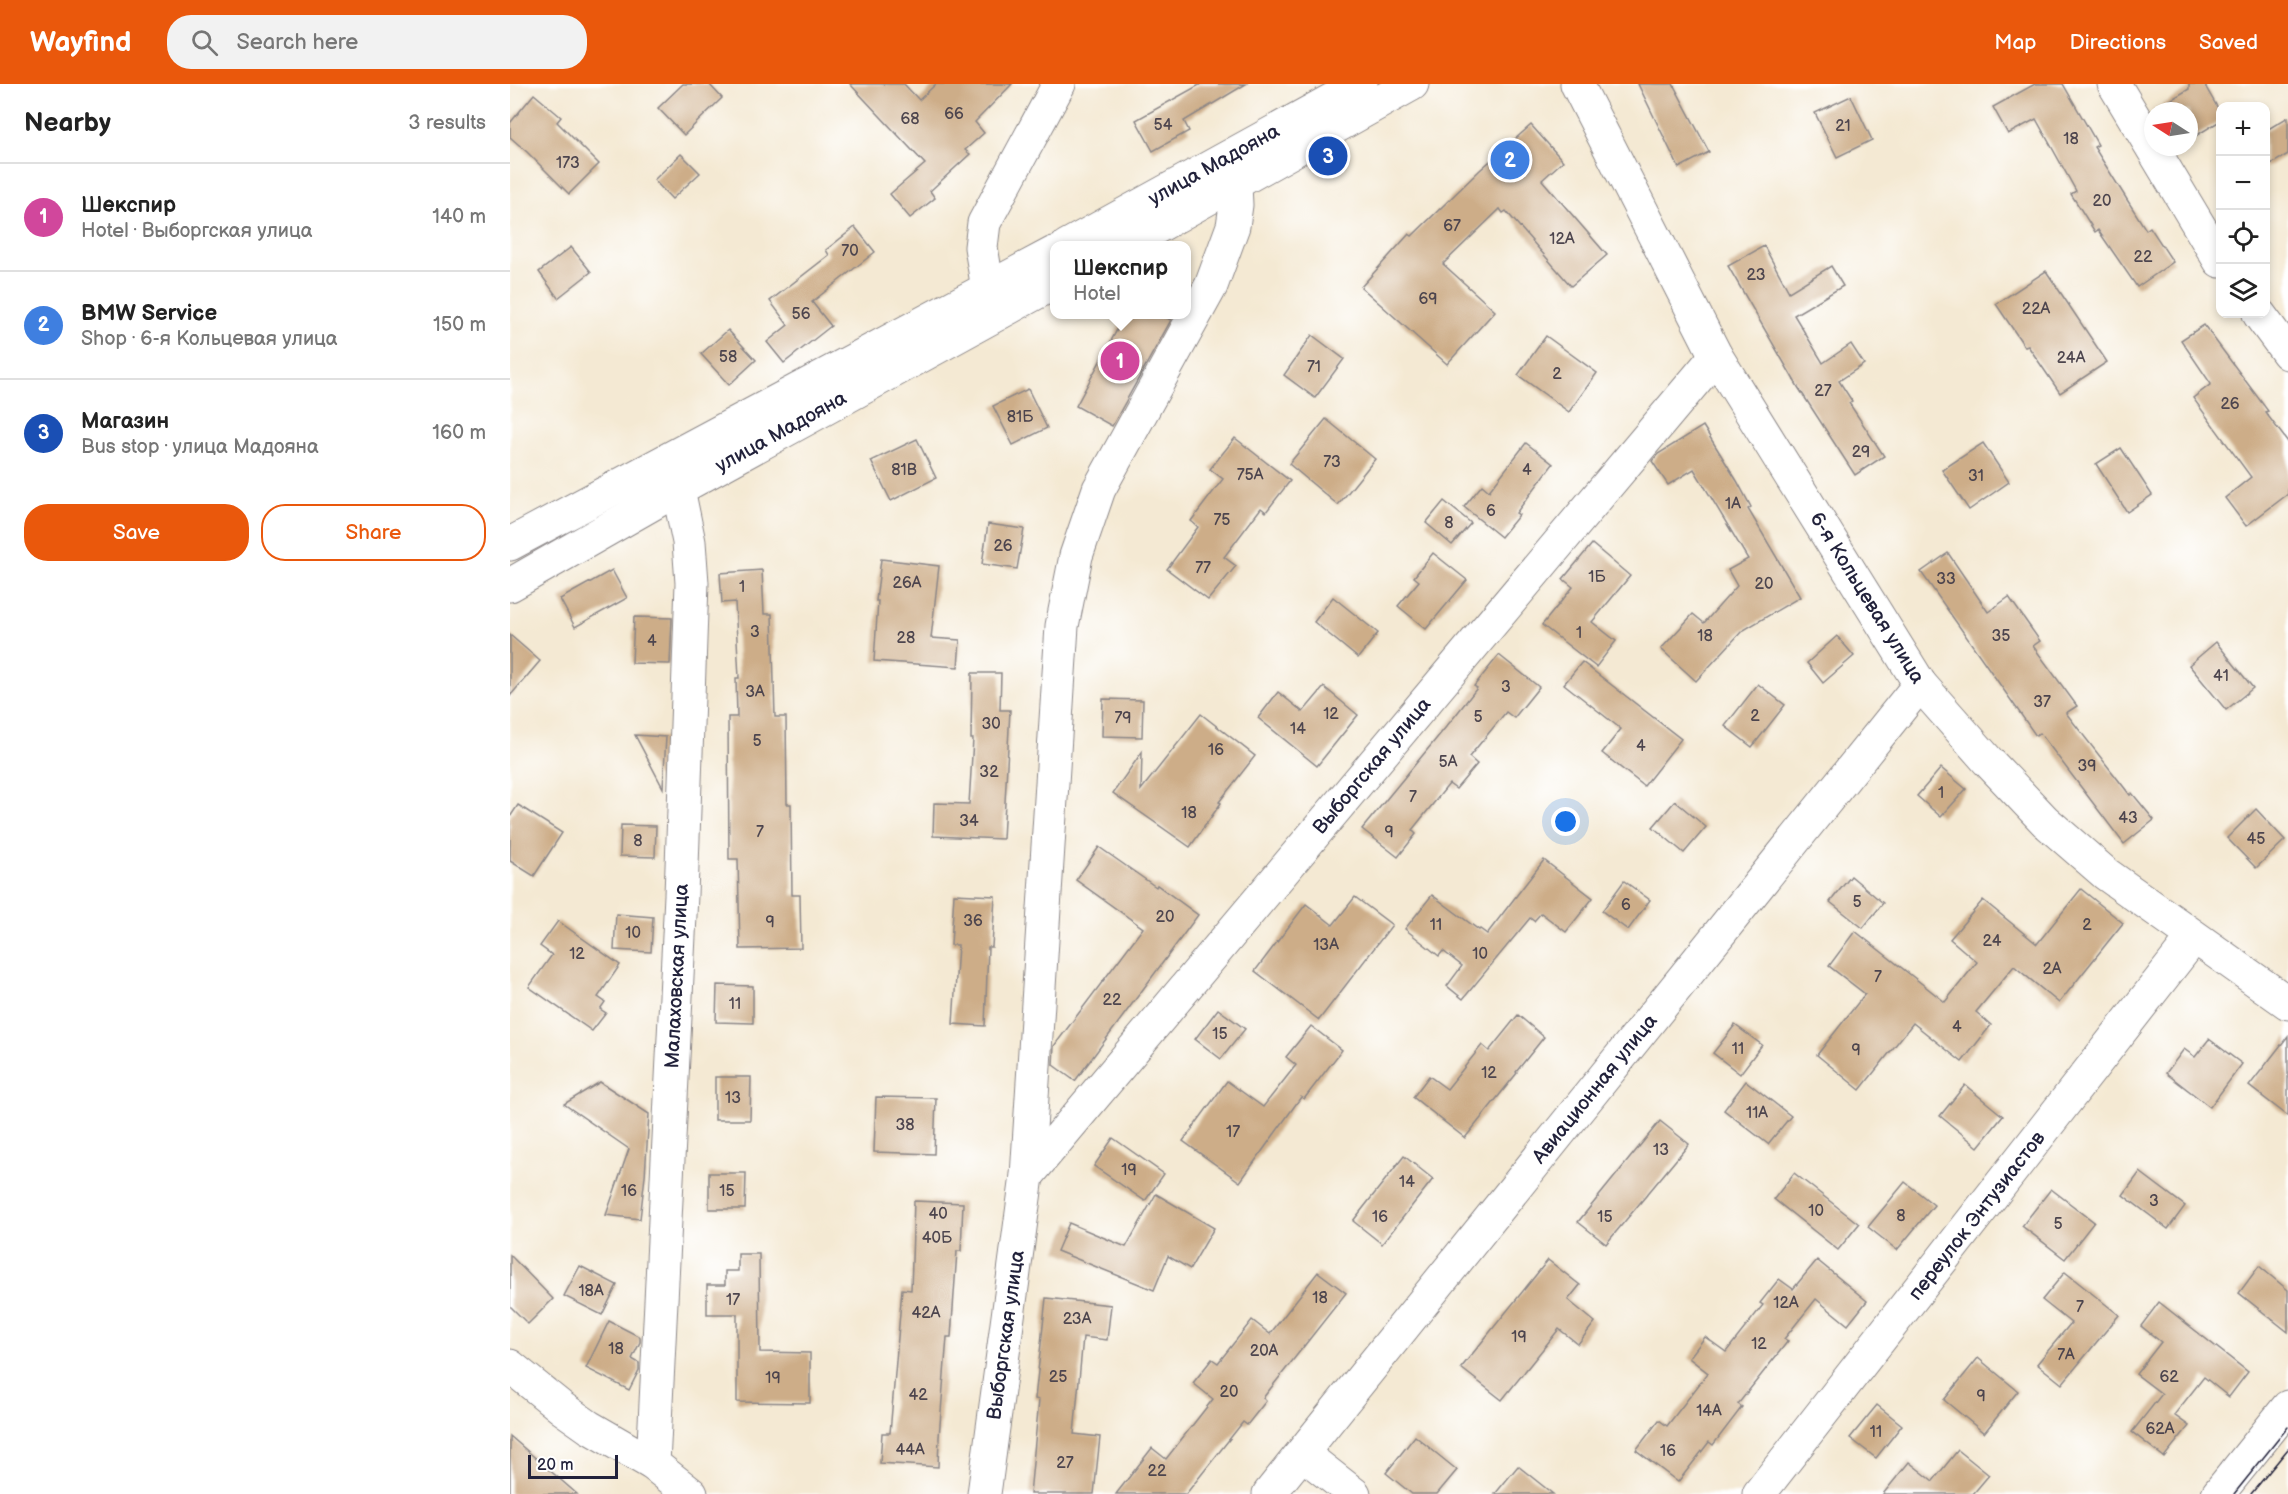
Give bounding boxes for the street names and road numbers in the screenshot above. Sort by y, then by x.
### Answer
street label: улица Мадояна [1144,119,1284,211]
street label: улица Мадояна [711,386,851,478]
street label: 6-я Кольцевая улица [1804,508,1930,688]
street label: Выборгская улица [1308,693,1436,839]
street label: Малаховская улица [660,883,694,1069]
street label: Авиационная улица [1527,1009,1663,1169]
street label: переулок Энтузиастов [1904,1126,2051,1305]
street label: Выборгская улица [982,1249,1030,1421]

